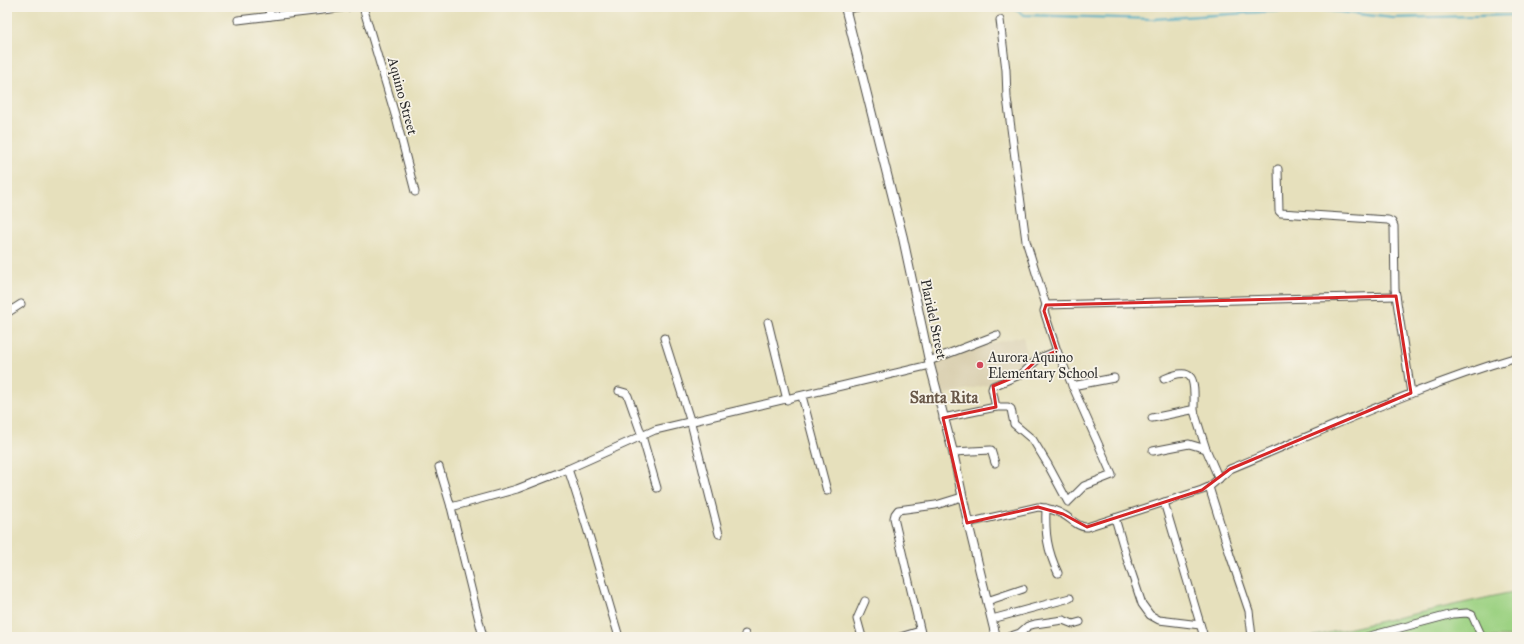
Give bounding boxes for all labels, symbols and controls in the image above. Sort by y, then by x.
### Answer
street label: Aquino Street [383,54,421,137]
street label: Plaridel Street [917,278,950,361]
place label: Aurora Aquino Elementary School [987,349,1098,382]
marker: Aurora Aquino Elementary School [975,360,985,370]
district label: Santa Rita [910,388,979,407]

